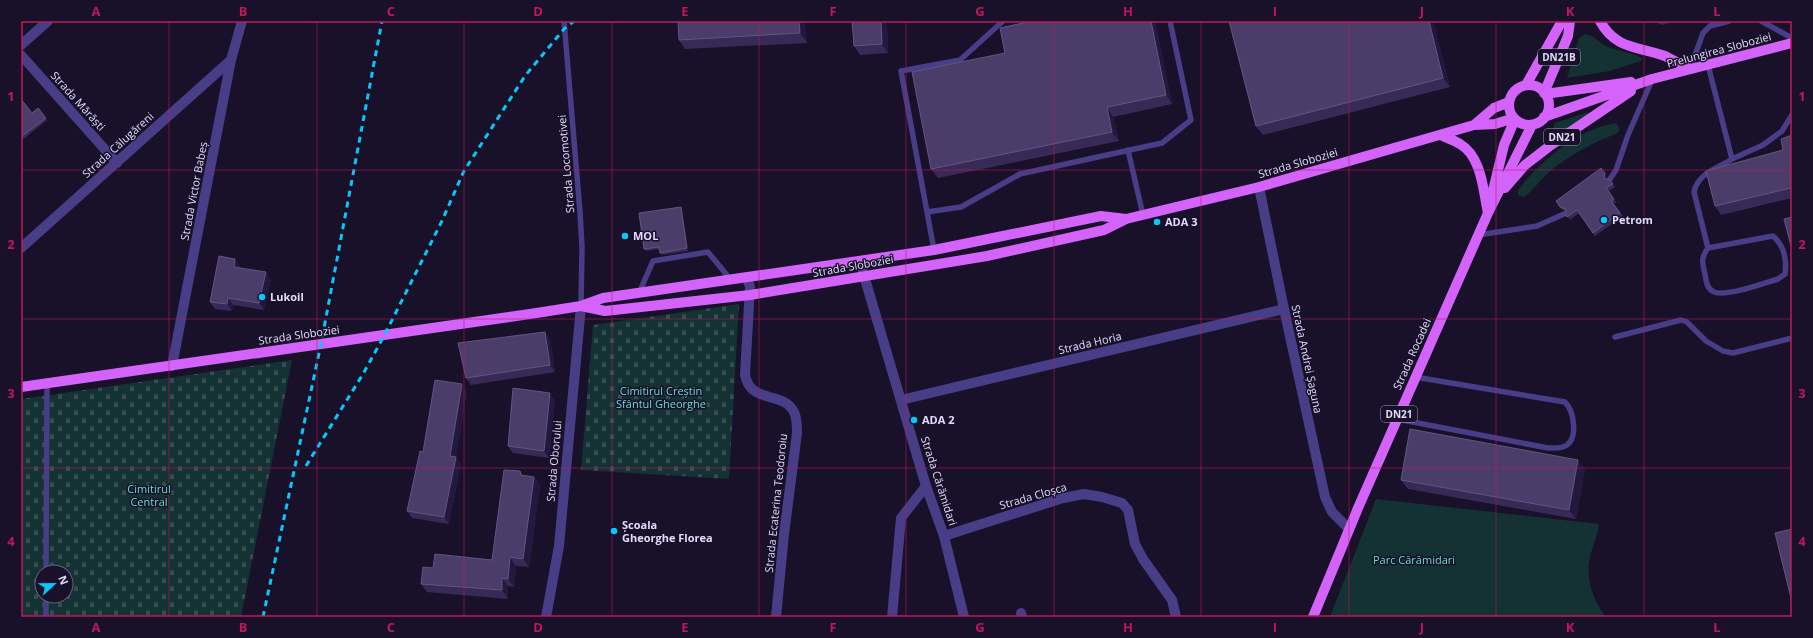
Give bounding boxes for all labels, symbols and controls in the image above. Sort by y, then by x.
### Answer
text: A [92,2,101,20]
text: B [239,2,248,20]
text: C [387,2,395,20]
text: D [533,2,543,20]
text: E [681,2,689,20]
text: F [829,2,837,20]
text: G [975,2,985,20]
text: H [1123,2,1133,20]
text: I [1273,2,1277,20]
text: J [1419,2,1424,20]
text: K [1566,2,1575,20]
text: L [1713,2,1721,20]
street label: Prelungirea Sloboziei [1665,28,1773,71]
road number: DN21B [1538,49,1580,65]
street label: Strada Mărăști [48,68,109,133]
text: 1 [7,87,15,105]
text: 1 [1798,87,1806,105]
street label: Strada Călugăreni [79,109,157,181]
street label: Strada Locomotivei [554,114,577,214]
road number: DN21 [1544,129,1580,145]
street label: Strada Victor Babeș [177,140,210,241]
street label: Strada Sloboziei [1256,144,1339,181]
place label: Petrom [1612,212,1653,227]
place label: ADA 3 [1165,214,1197,229]
marker: Petrom [1599,215,1609,225]
marker: ADA 3 [1152,217,1162,227]
place label: MOL [633,228,658,243]
marker: MOL [620,231,630,241]
text: 2 [7,235,15,253]
text: 2 [1798,235,1806,253]
street label: Strada Sloboziei [811,251,895,280]
place label: Lukoil [270,289,304,304]
marker: Lukoil [257,292,267,302]
street label: Strada Andrei Șaguna [1289,303,1326,415]
street label: Strada Rocadei [1389,316,1434,392]
street label: Strada Sloboziei [257,321,341,348]
street label: Strada Horia [1057,328,1123,357]
park label: Cimitirul Creștin Sfântul Gheorghe [616,383,706,411]
text: 3 [7,384,15,402]
text: 3 [1798,384,1806,402]
road number: DN21 [1381,406,1417,422]
place label: ADA 2 [922,412,954,427]
marker: ADA 2 [909,415,919,425]
street label: Strada Oborului [542,420,565,502]
street label: Strada Ecaterina Teodoroiu [761,433,790,573]
street label: Strada Cărămidari [918,434,961,527]
street label: Strada Cloșca [998,479,1068,512]
park label: Cimitirul Central [127,481,171,509]
place label: Școala Gheorghe Florea [622,517,713,545]
marker: Școala Gheorghe Florea [609,526,619,536]
text: 4 [7,532,15,550]
text: 4 [1798,532,1806,550]
park label: Parc Cărămidari [1373,552,1455,567]
north arrow [34,564,74,604]
text: N [55,573,72,587]
text: A [92,618,101,636]
text: B [239,618,248,636]
text: C [387,618,395,636]
text: D [533,618,543,636]
text: E [681,618,689,636]
text: F [829,618,837,636]
text: G [975,618,985,636]
text: H [1123,618,1133,636]
text: I [1273,618,1277,636]
text: J [1419,618,1424,636]
text: K [1566,618,1575,636]
text: L [1713,618,1721,636]

